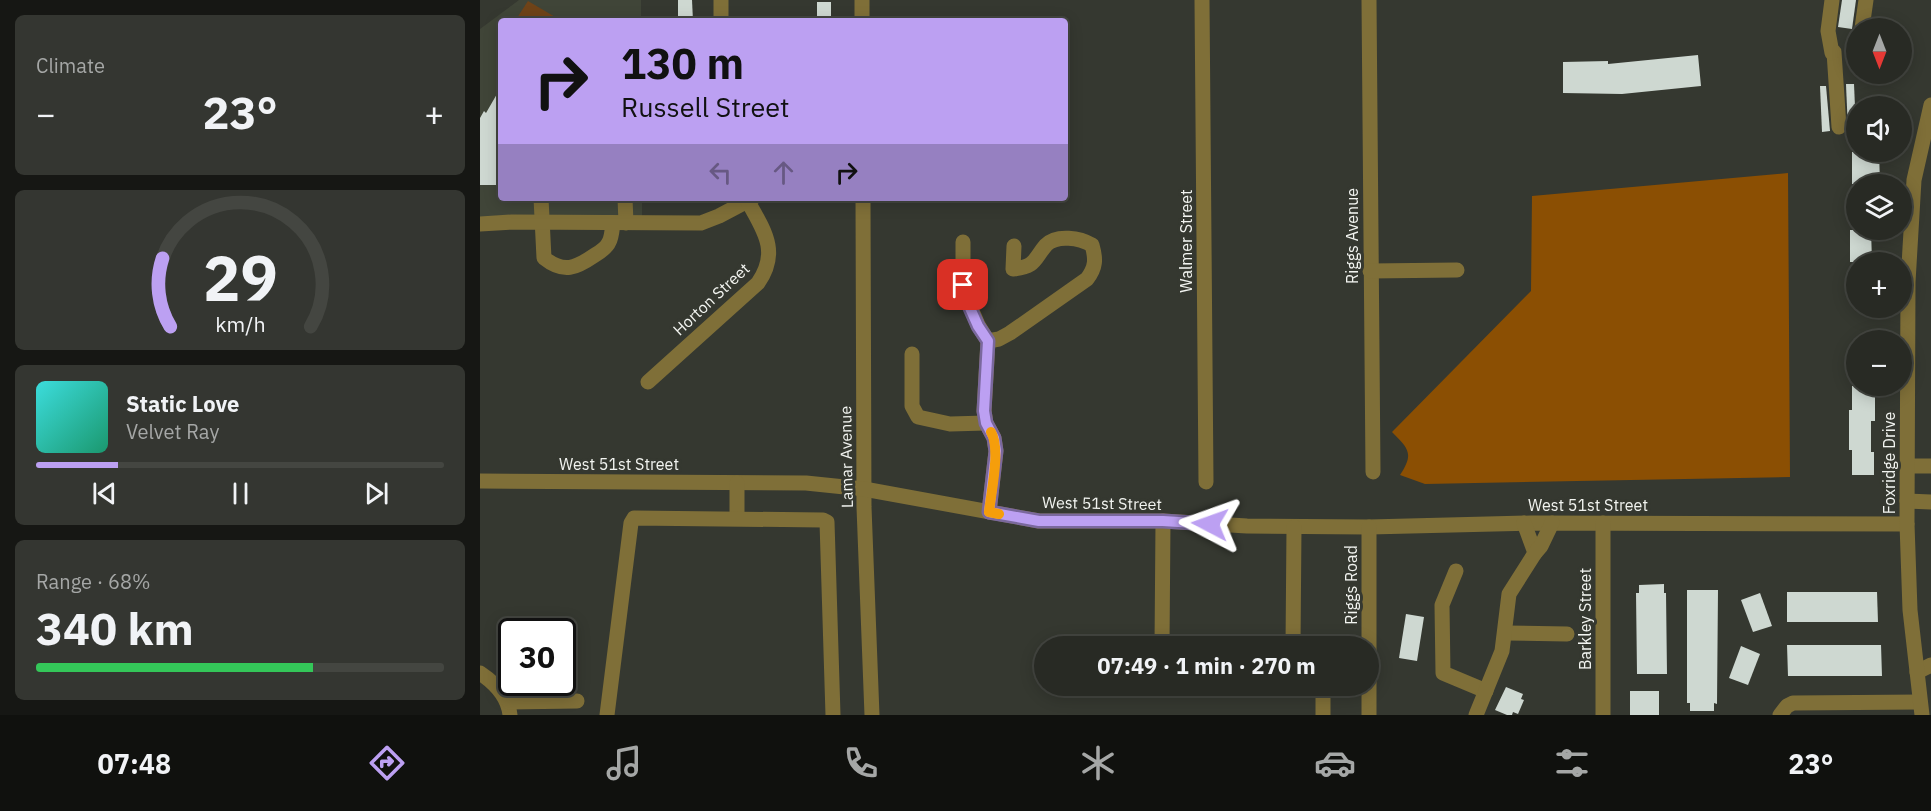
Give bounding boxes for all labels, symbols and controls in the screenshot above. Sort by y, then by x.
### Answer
north arrow [1846,18,1912,84]
map controls [1846,18,1912,396]
text: 130 m [621,36,744,91]
icon: right [522,42,600,120]
text: Climate [36,52,105,79]
text: 23° [202,83,278,141]
text: Russell Street [621,89,790,124]
text: − [36,92,56,135]
text: + [424,92,444,135]
button: sound [1846,96,1912,162]
icon: left [704,156,737,189]
icon: ahead [767,156,800,189]
icon: right [830,156,863,189]
button: layers [1846,174,1912,240]
street label: Riggs Avenue [1342,188,1362,284]
street label: Walmer Street [1176,189,1196,293]
text: 29 [203,237,277,318]
button: + [1846,252,1912,318]
street label: Horton Street [669,258,753,340]
pin [937,259,988,310]
icon: arrive [946,268,979,301]
text: km/h [215,310,265,338]
button: − [1846,330,1912,396]
text: Static Love [126,389,239,418]
street label: Lamar Avenue [835,406,857,508]
street label: Foxridge Drive [1879,411,1899,514]
text: Velvet Ray [126,418,219,445]
street label: West 51st Street [559,454,679,474]
icon: previous [88,477,121,510]
icon: pause [224,477,257,510]
icon: next [360,477,393,510]
street label: West 51st Street [1042,492,1162,514]
position arrow [1178,492,1242,556]
street label: West 51st Street [1528,495,1648,515]
street label: Riggs Road [1341,545,1361,625]
text: Range · 68% [36,568,151,595]
street label: Barkley Street [1575,568,1595,670]
text: 340 km [36,599,194,657]
speed limit sign: 30 [498,618,576,696]
text: 07:49 · 1 min · 270 m [1097,651,1316,680]
icon: directions [366,742,408,784]
icon: music [603,742,645,784]
icon: phone [840,742,882,784]
icon: climate [1077,742,1119,784]
icon: car [1314,742,1356,784]
icon: filters [1551,742,1593,784]
text: 07:48 [98,746,171,781]
text: 23° [1788,746,1833,781]

